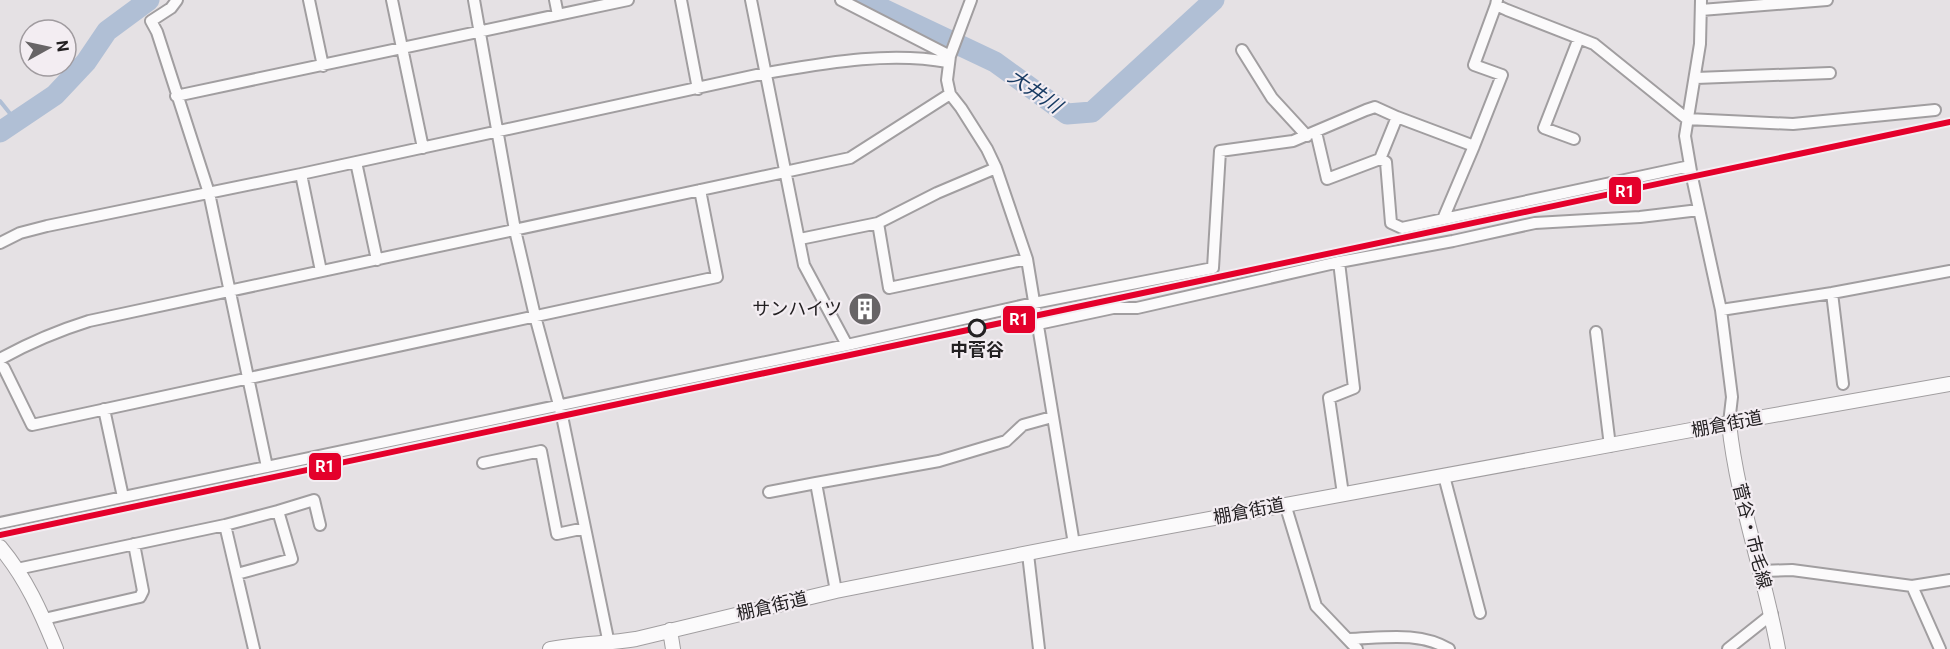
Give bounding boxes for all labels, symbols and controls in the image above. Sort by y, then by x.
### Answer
north arrow [18,18,78,78]
text: N [52,39,73,53]
water label: 大井川 [1004,64,1068,119]
line badge: R1 [1608,176,1642,205]
text: R1 [1615,182,1635,201]
building icon: サンハイツ [847,291,883,327]
place label: サンハイツ [752,298,842,319]
line badge: R1 [1002,305,1036,334]
text: R1 [1009,310,1029,329]
marker: 中菅谷 [968,319,986,337]
place label: 中菅谷 [950,339,1004,360]
street label: 棚倉街道 [1690,406,1764,441]
line badge: R1 [308,452,342,481]
text: R1 [315,457,335,476]
street label: 菅谷・市毛線 [1729,481,1776,591]
street label: 棚倉街道 [1212,493,1286,528]
street label: 棚倉街道 [734,587,809,624]

